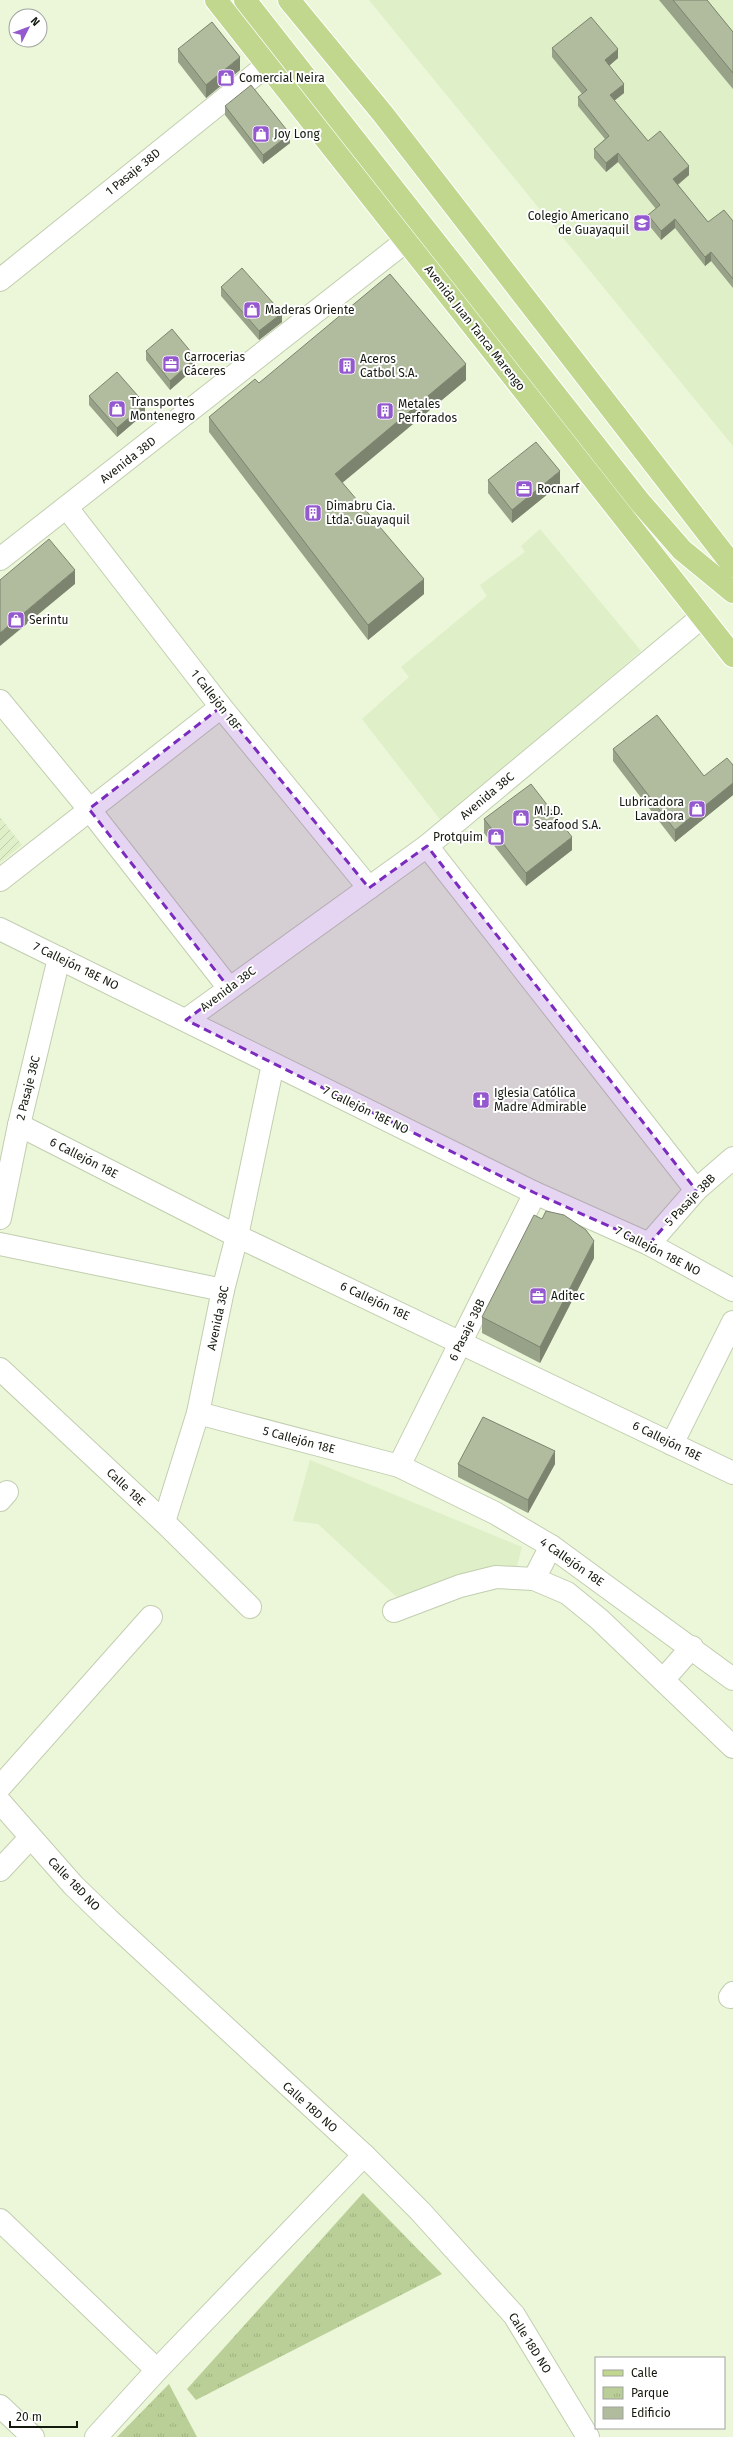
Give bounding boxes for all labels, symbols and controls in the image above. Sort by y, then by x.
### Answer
north arrow [8,8,48,48]
text: N [28,15,42,29]
shop icon: Comercial Neira [216,68,236,88]
place label: Comercial Neira [239,71,325,85]
shop icon: Joy Long [251,124,271,144]
place label: Joy Long [274,127,320,141]
street label: 1 Pasaje 38D [103,145,163,198]
place label: Colegio Americano de Guayaquil [528,209,629,237]
school or university icon: Colegio Americano de Guayaquil [632,213,652,233]
street label: Avenida Juan Tanca Marengo [422,263,528,393]
shop icon: Maderas Oriente [242,300,262,320]
place label: Maderas Oriente [265,303,355,317]
place label: Carrocerias Cáceres [184,350,246,378]
place label: Aceros Catbol S.A. [360,352,418,380]
office icon: Carrocerias Cáceres [161,354,181,374]
building icon: Aceros Catbol S.A. [337,356,357,376]
place label: Transportes Montenegro [130,395,195,423]
place label: Metales Perforados [398,397,458,425]
shop icon: Transportes Montenegro [107,399,127,419]
building icon: Metales Perforados [375,401,395,421]
street label: Avenida 38D [97,434,159,486]
office icon: Rocnarf [514,479,534,499]
place label: Rocnarf [537,482,580,496]
place label: Dimabru Cia. Ltda. Guayaquil [326,499,410,527]
building icon: Dimabru Cia. Ltda. Guayaquil [303,503,323,523]
shop icon: Serintu [6,610,26,630]
place label: Serintu [29,613,68,627]
street label: 1 Callejón 18F [188,667,244,733]
street label: Avenida 38C [457,769,517,823]
place label: Lubricadora Lavadora [619,795,684,823]
shop icon: Lubricadora Lavadora [687,799,707,819]
place label: M.J.D. Seafood S.A. [534,804,601,832]
shop icon: M.J.D. Seafood S.A. [511,808,531,828]
shop icon: Protquim [486,827,506,847]
place label: Protquim [433,830,483,844]
street label: 7 Callejón 18E NO [31,939,121,993]
street label: Avenida 38C [197,963,259,1014]
street label: 2 Pasaje 38C [13,1054,43,1122]
street label: 7 Callejón 18E NO [321,1083,411,1137]
place label: Iglesia Católica Madre Admirable [494,1086,587,1114]
church icon: Iglesia Católica Madre Admirable [471,1090,491,1110]
street label: 6 Callejón 18E [47,1135,121,1181]
street label: 5 Pasaje 38B [662,1171,718,1229]
street label: 7 Callejón 18E NO [613,1224,703,1278]
street label: 6 Callejón 18E [338,1279,412,1323]
street label: Avenida 38C [204,1284,232,1352]
office icon: Aditec [528,1286,548,1306]
place label: Aditec [551,1289,585,1303]
street label: 6 Pasaje 38B [446,1297,488,1363]
street label: 6 Callejón 18E [630,1418,704,1464]
street label: 5 Callejón 18E [261,1424,337,1456]
street label: Calle 18E [104,1466,148,1508]
street label: 4 Callejón 18E [537,1535,607,1589]
street label: Calle 18D NO [45,1854,103,1914]
street label: Calle 18D NO [280,2079,340,2135]
street label: Calle 18D NO [506,2310,554,2376]
legend [595,2357,725,2429]
text: Calle [631,2366,658,2380]
text: Parque [631,2386,669,2400]
scale bar [10,2403,77,2429]
text: Edificio [631,2406,671,2420]
text: 20 m [16,2410,42,2424]

